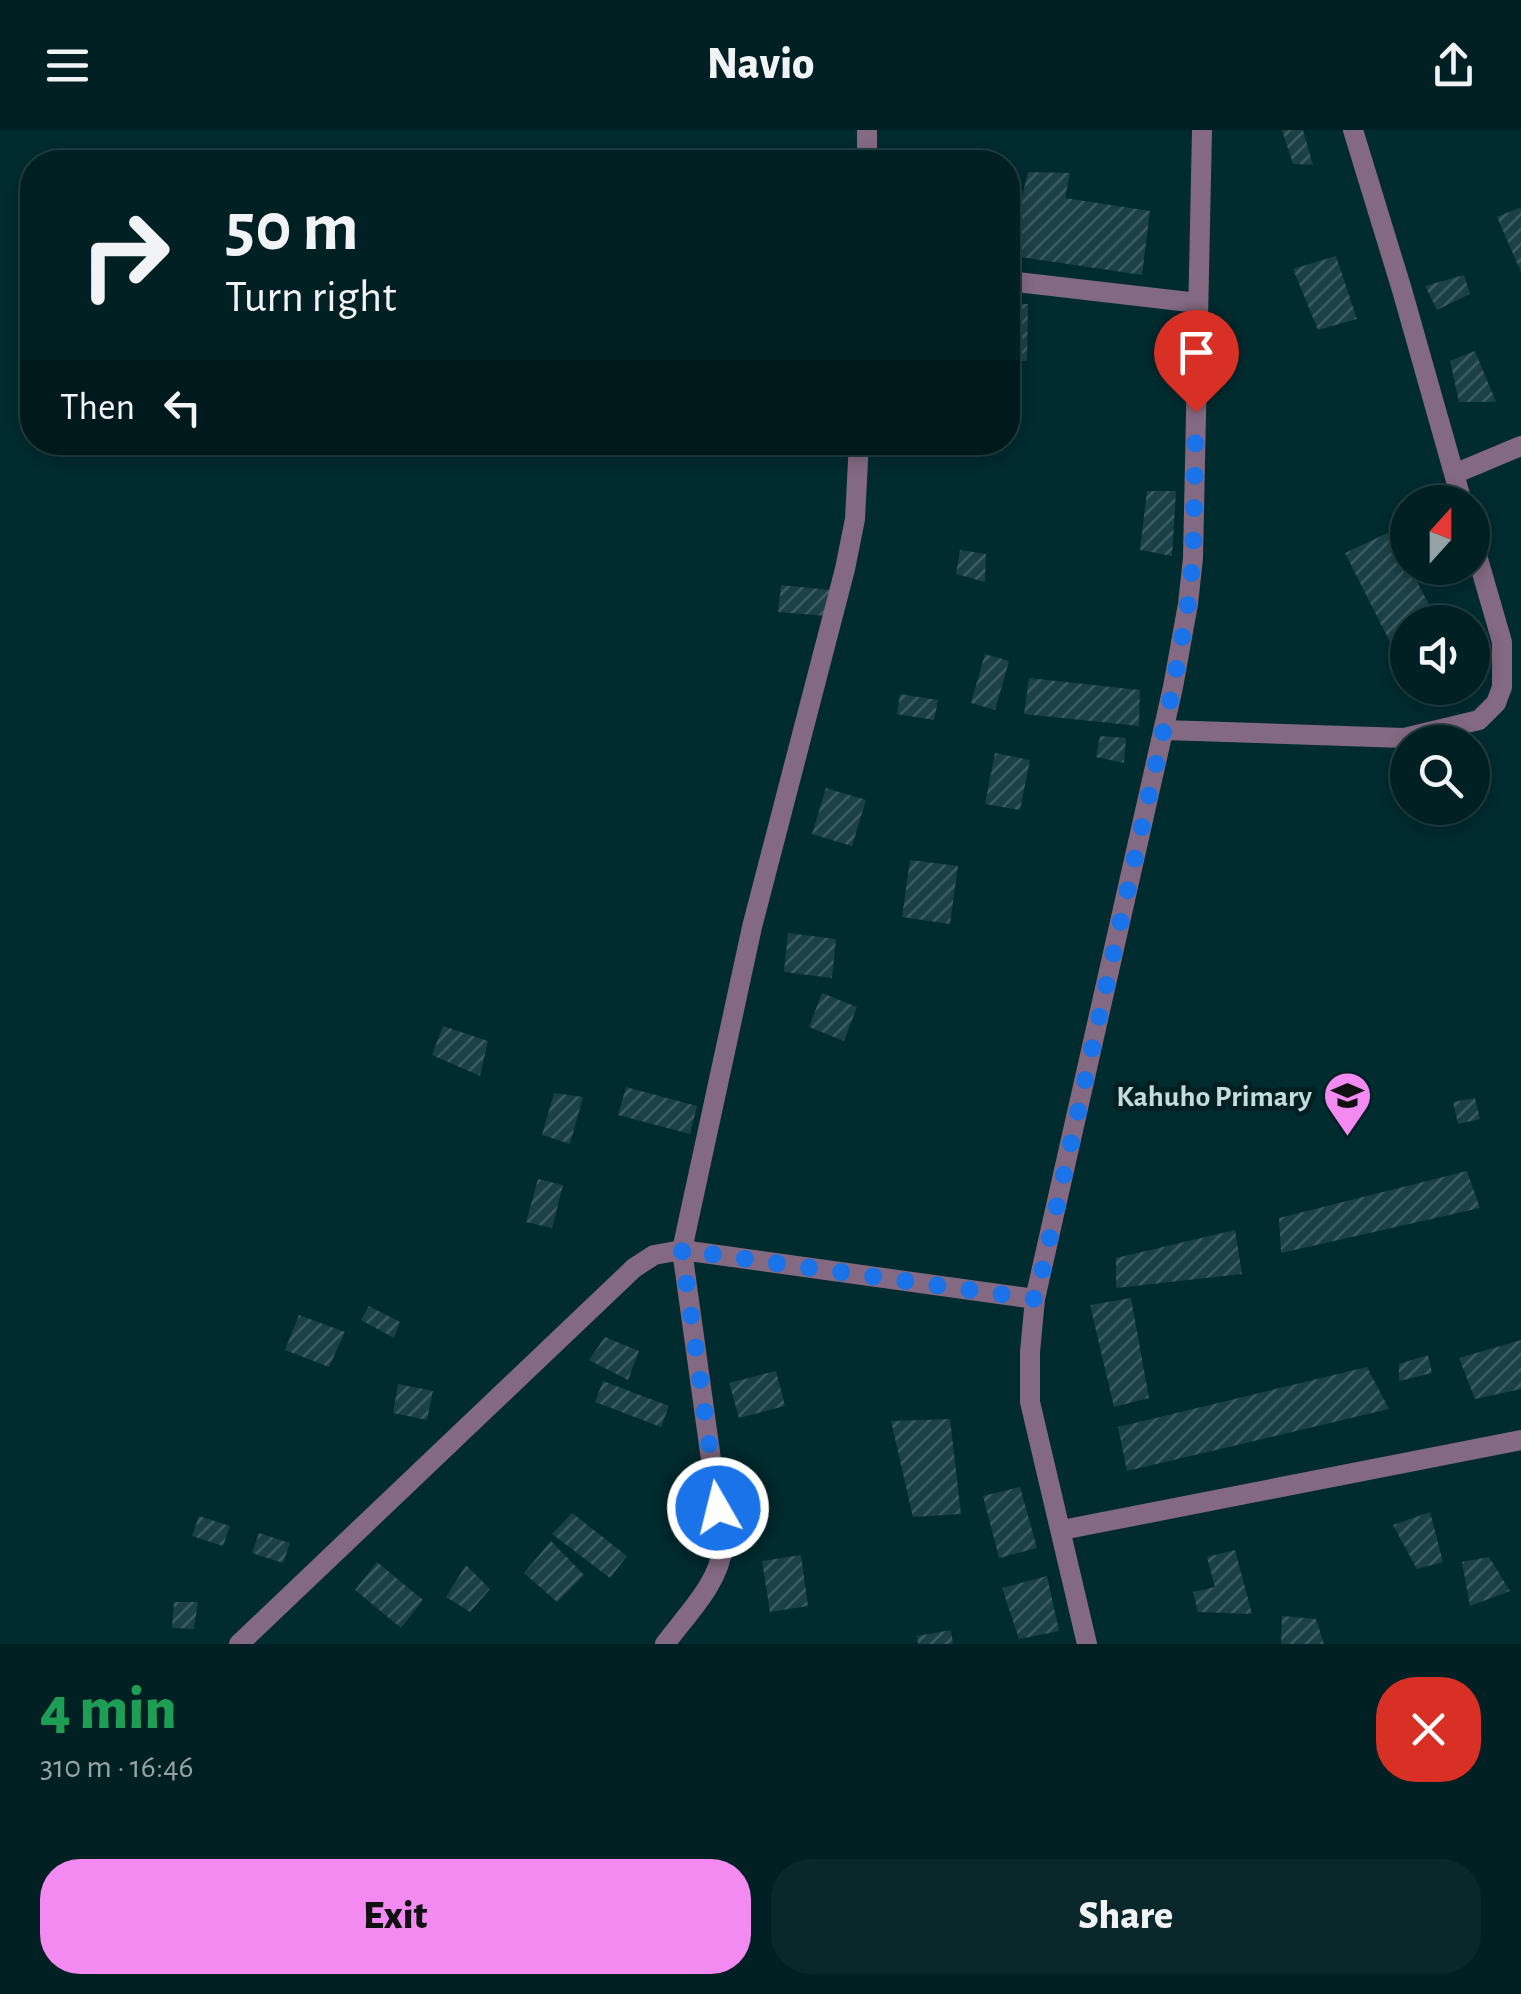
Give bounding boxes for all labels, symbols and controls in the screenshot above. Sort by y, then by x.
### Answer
icon: menu [40,38,95,93]
icon: share [1426,38,1481,93]
text: Navio [707,42,814,87]
icon: right [60,190,190,320]
text: 50 m [225,193,359,263]
text: Turn right [225,275,397,320]
pin [1154,310,1239,413]
icon: arrive [1169,325,1224,380]
icon: left [155,380,210,435]
text: Then [60,389,135,427]
north arrow [1390,485,1490,585]
map controls [1390,485,1490,825]
button: sound [1390,605,1490,705]
button: search [1390,725,1490,825]
school or university icon: Kahuho Primary [1321,1070,1373,1138]
place label: Kahuho Primary [1116,1082,1313,1112]
position arrow [666,1456,770,1560]
button: close [1376,1677,1481,1782]
text: 4 min [40,1680,177,1740]
text: 310 m · 16:46 [40,1751,194,1783]
button: Exit [40,1859,751,1974]
button: Share [771,1859,1481,1974]

